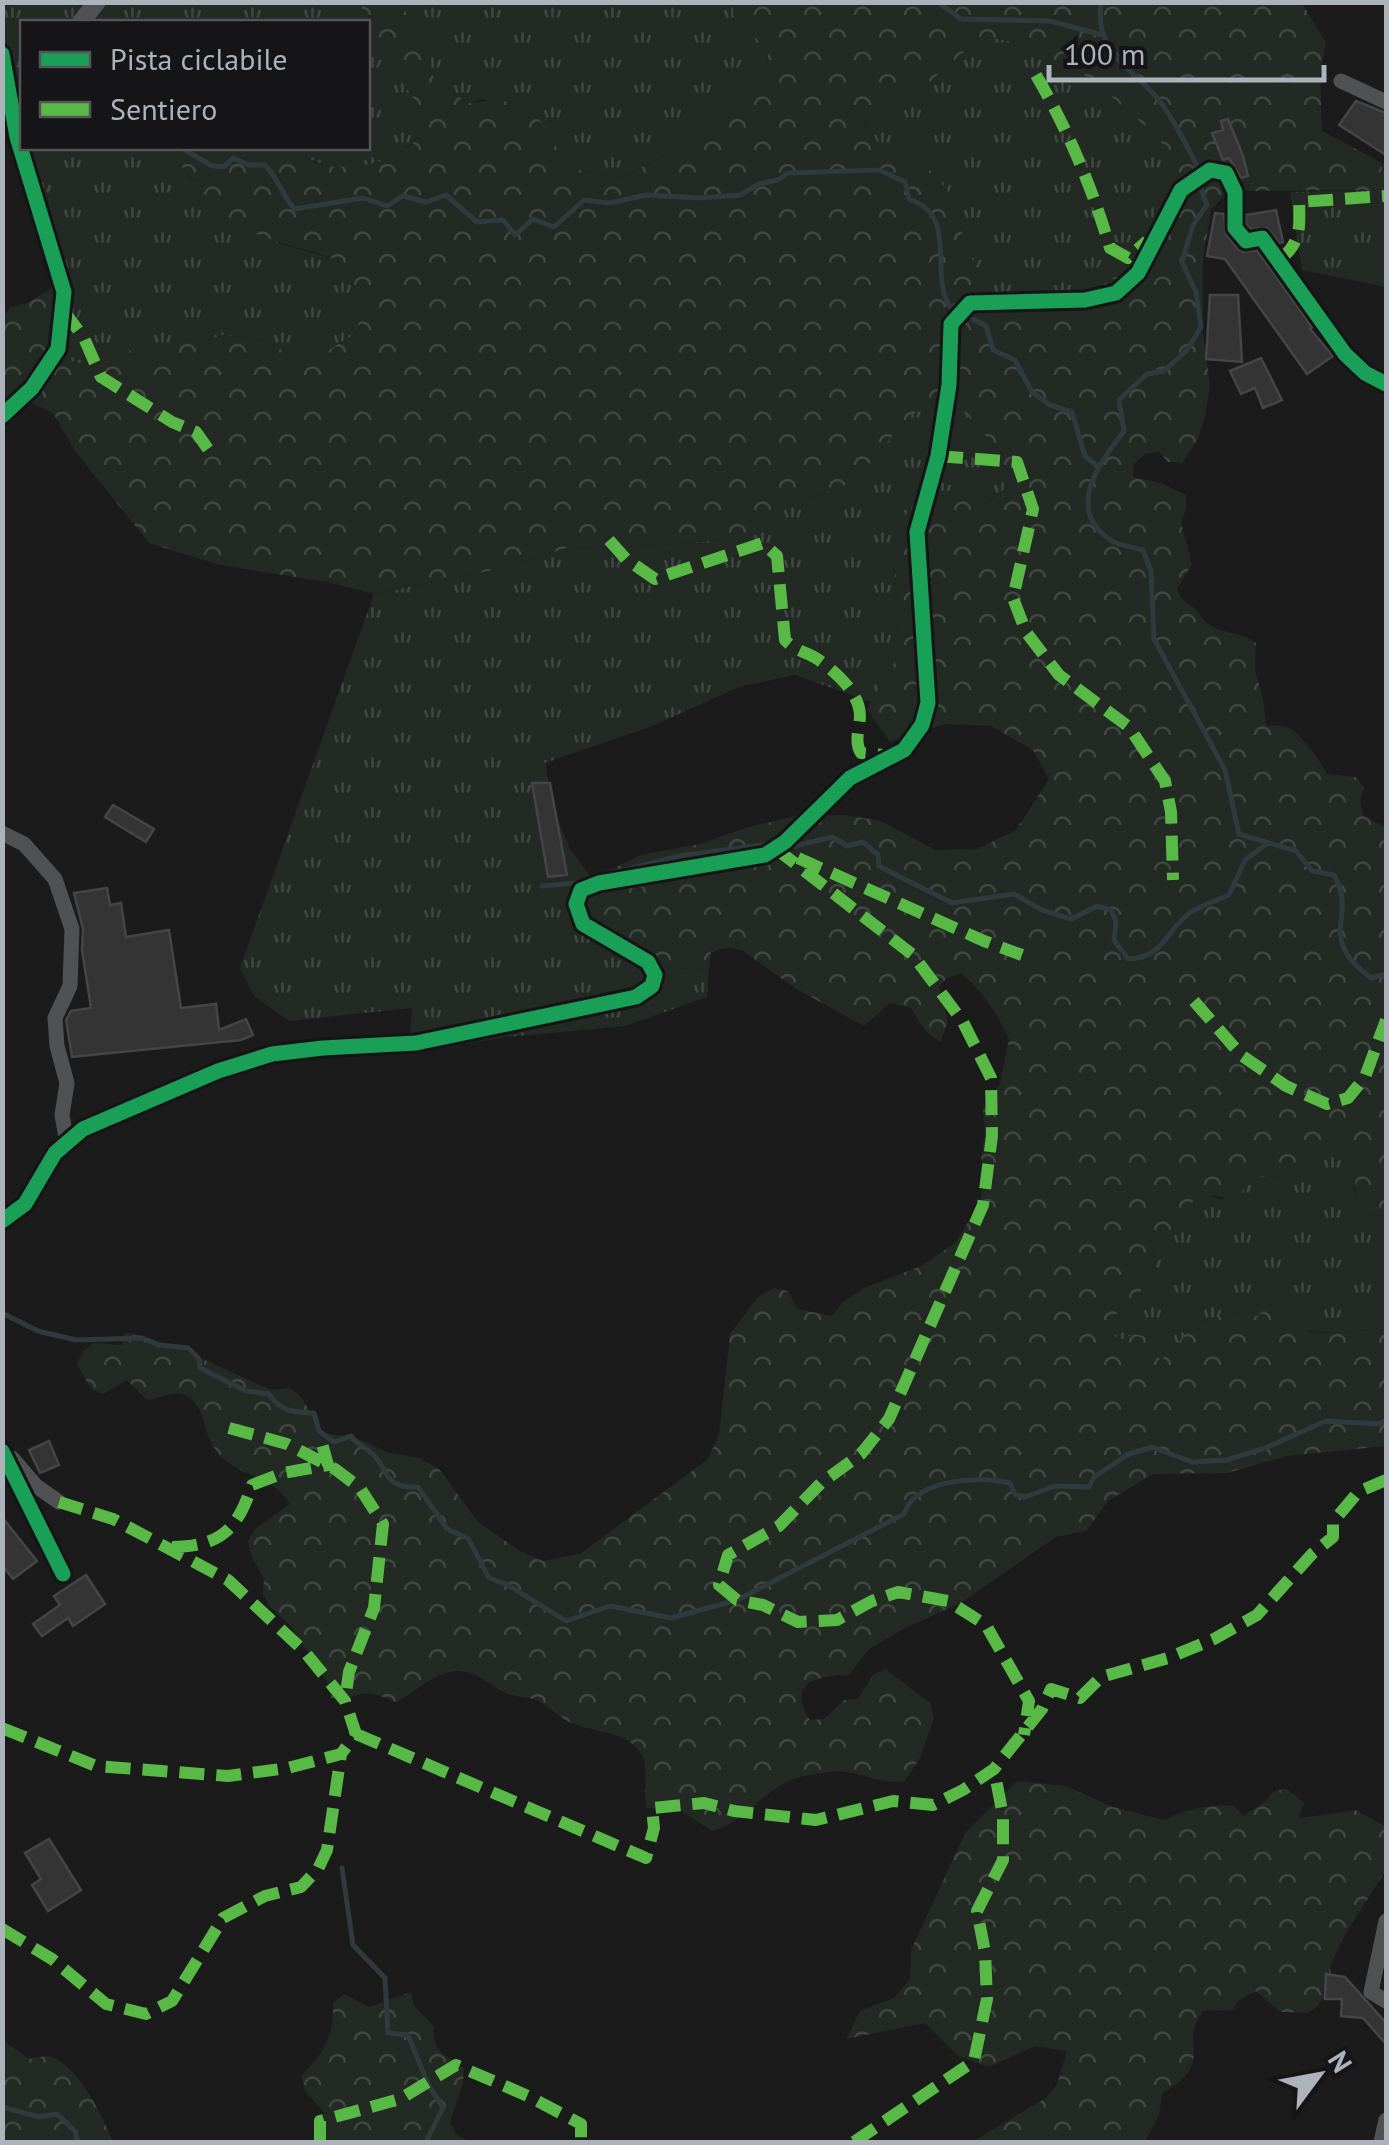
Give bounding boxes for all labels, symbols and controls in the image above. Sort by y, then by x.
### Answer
legend [20,20,370,150]
scale bar [1049,20,1324,82]
text: 100 m [1064,34,1145,73]
text: Pista ciclabile [110,39,287,78]
text: Sentiero [110,89,217,128]
north arrow [1269,2025,1369,2125]
text: N [1320,2044,1361,2079]

